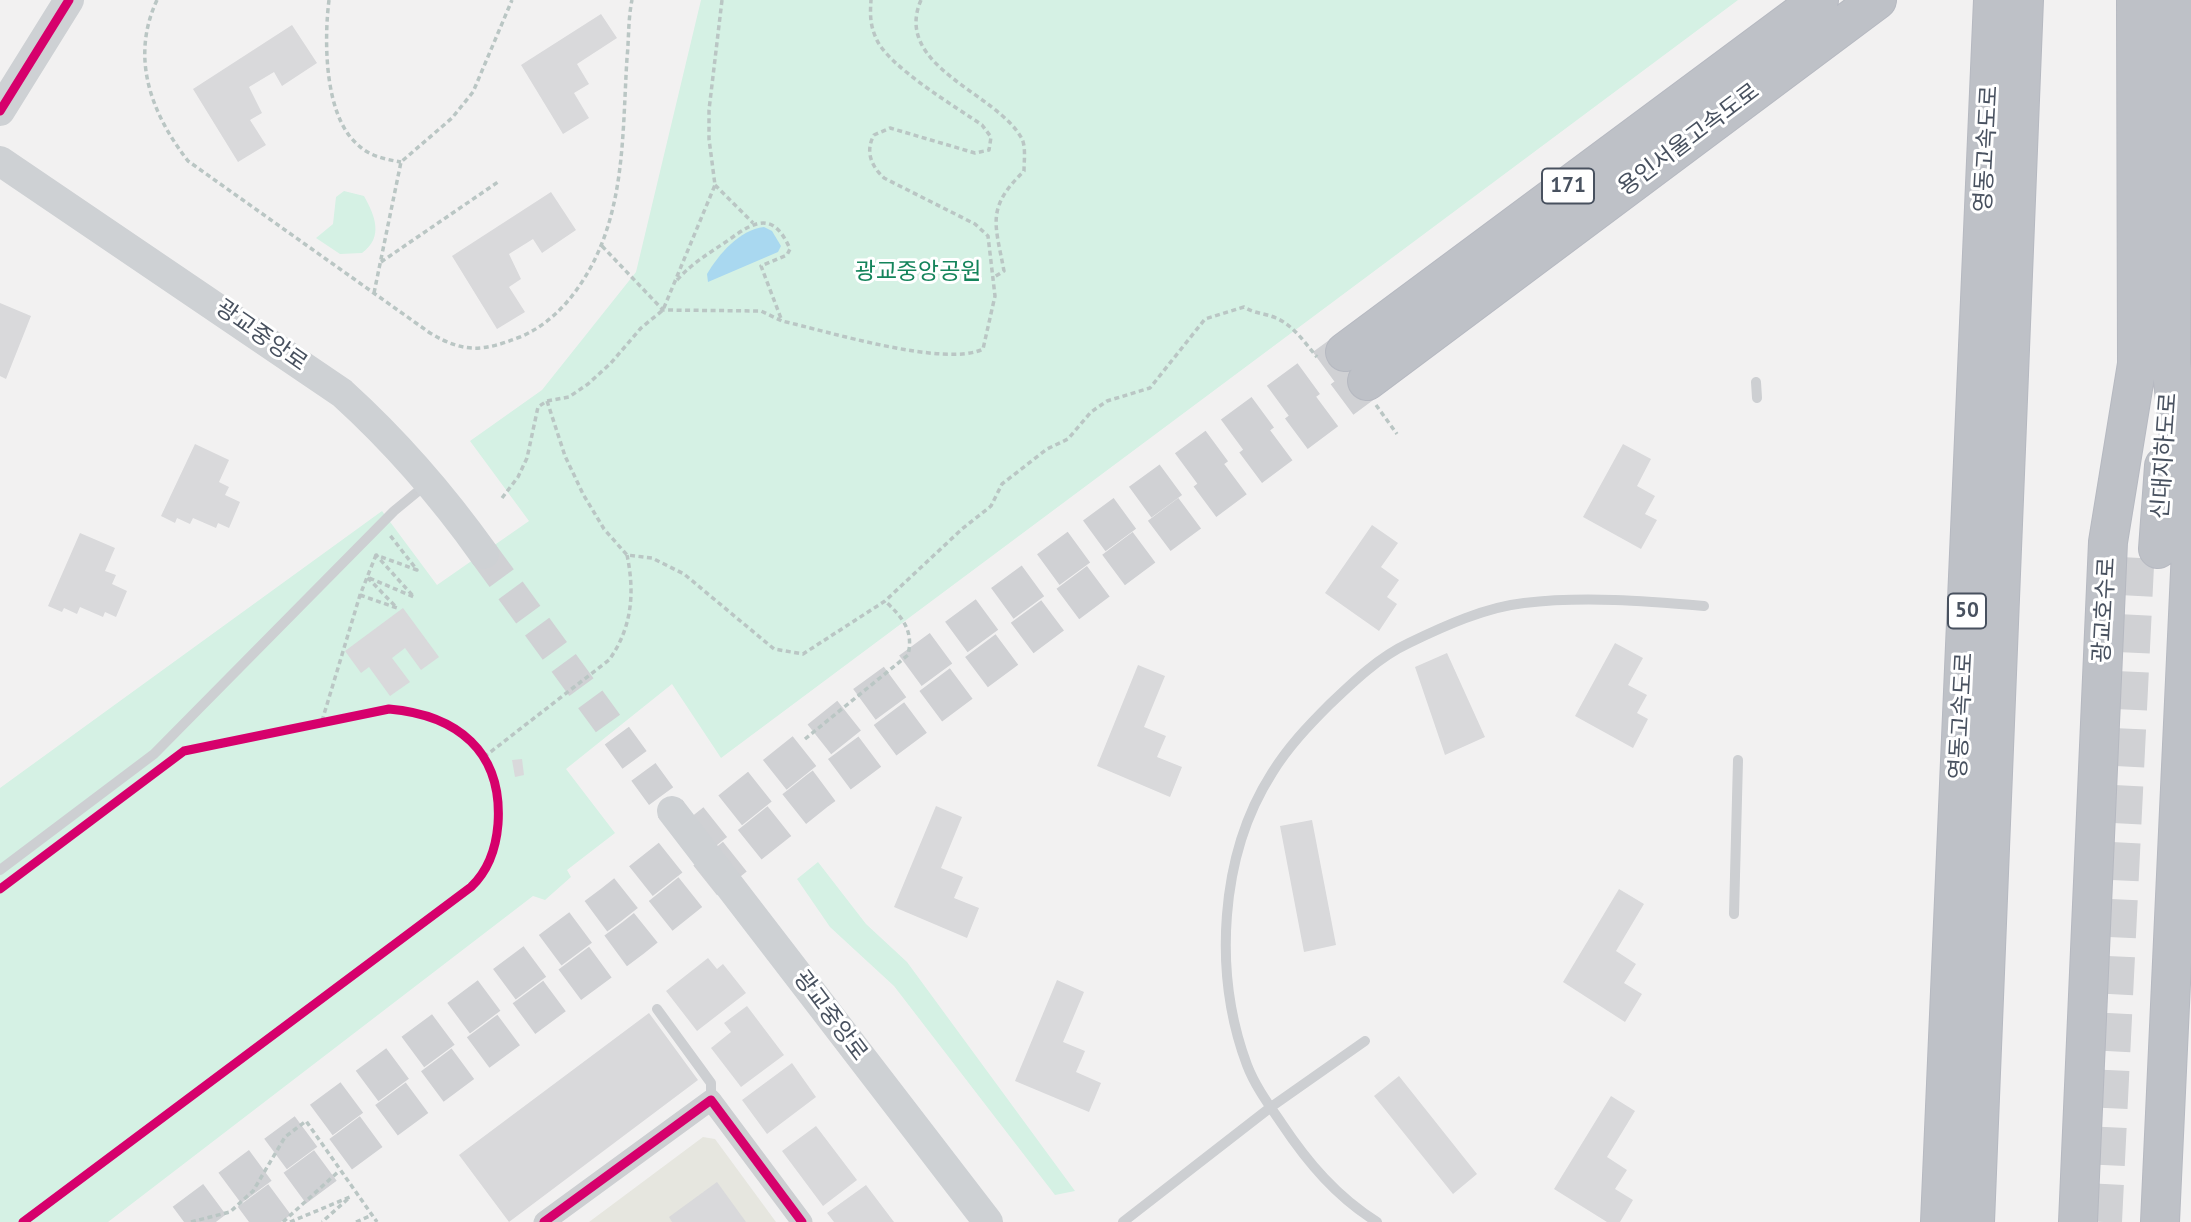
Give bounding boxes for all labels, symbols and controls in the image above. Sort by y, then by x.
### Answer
street label: 용인서울고속도로 [1613,78,1765,202]
street label: 영동고속도로 [1970,85,2004,213]
road number: 171 [1542,168,1594,204]
park label: 광교중앙공원 [855,258,981,286]
street label: 광교중앙로 [210,294,312,378]
street label: 신대지하도로 [2147,392,2183,520]
street label: 광교호수로 [2088,556,2122,664]
road number: 50 [1948,594,1986,628]
street label: 영동고속도로 [1945,652,1979,780]
street label: 광교중앙로 [787,965,873,1067]

